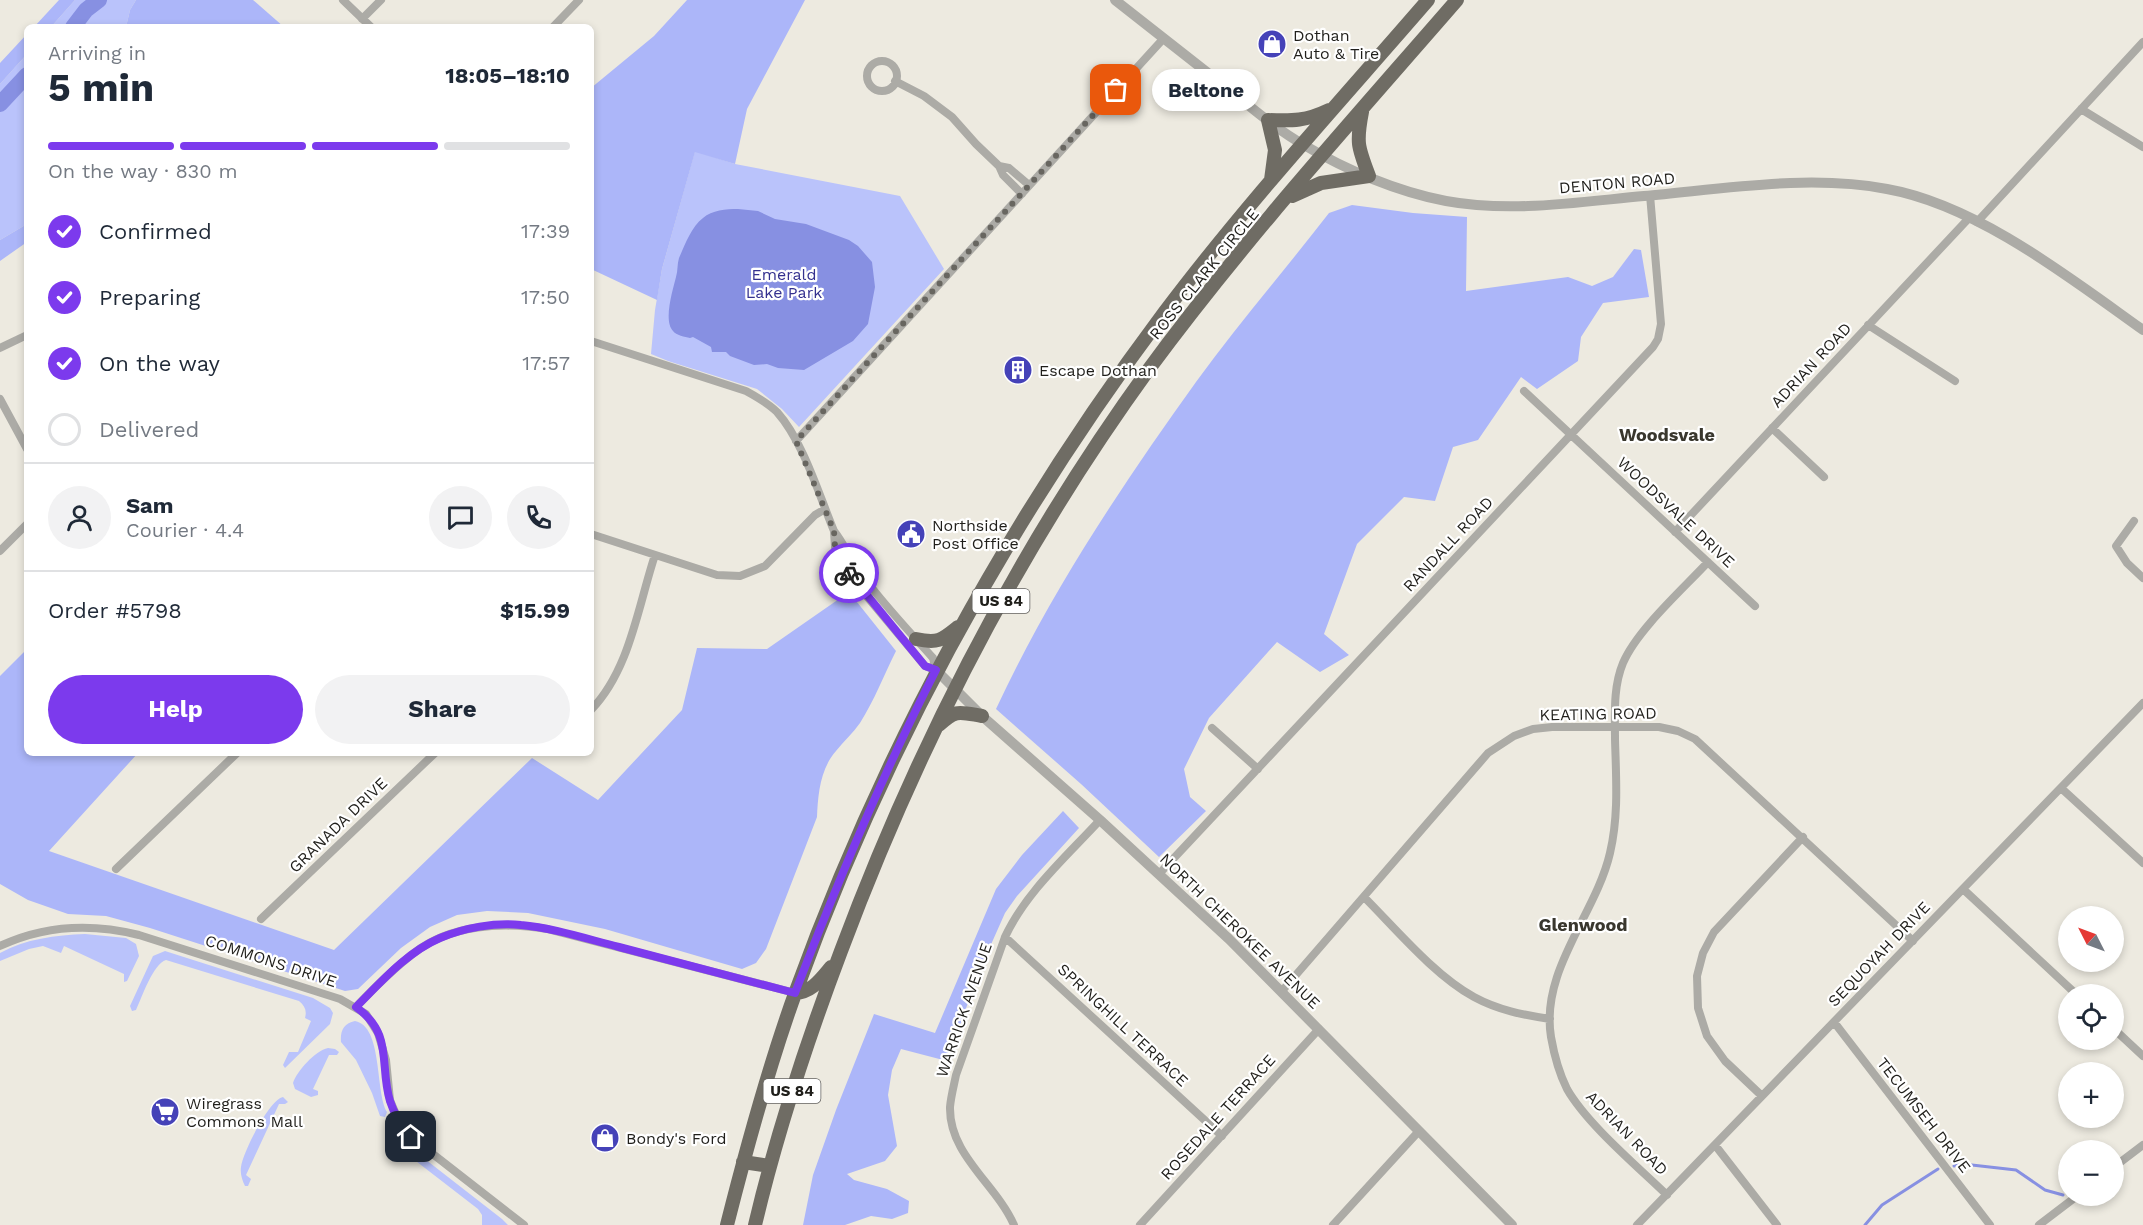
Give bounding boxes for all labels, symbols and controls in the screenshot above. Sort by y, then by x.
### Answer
place label: Dothan Auto & Tire [1293,26,1379,63]
shop icon: Dothan Auto & Tire [1256,28,1288,60]
text: Arriving in [48,41,146,65]
text: 18:05–18:10 [445,63,570,88]
pin [1090,64,1141,115]
text: 5 min [48,65,154,110]
callout: Beltone [1152,69,1260,111]
icon: bag [1099,73,1132,106]
text: Beltone [1168,78,1244,102]
text: On the way · 830 m [48,159,237,183]
street label: DENTON ROAD [1558,168,1676,198]
street label: ROSS CLARK CIRCLE [1145,205,1263,343]
icon: check [48,215,81,248]
text: Confirmed [99,219,212,244]
text: 17:39 [521,219,570,243]
park label: Emerald Lake Park [746,265,822,302]
icon: check [48,281,81,314]
text: Preparing [99,285,200,310]
text: 17:50 [521,285,570,309]
street label: ADRIAN ROAD [1767,318,1855,412]
icon: check [48,347,81,380]
text: On the way [99,351,220,376]
text: 17:57 [522,351,570,375]
building icon: Escape Dothan [1002,354,1034,386]
place label: Escape Dothan [1039,361,1157,380]
text: Delivered [99,417,199,442]
district label: Woodsvale [1619,424,1715,445]
street label: WOODSVALE DRIVE [1613,453,1739,571]
button: person [48,486,111,549]
button: chat [429,486,492,549]
button: phone [507,486,570,549]
text: Sam [126,493,174,518]
street label: RANDALL ROAD [1399,493,1497,595]
place label: Northside Post Office [932,516,1019,553]
text: Courier · 4.4 [126,518,244,542]
public building icon: Northside Post Office [895,518,927,550]
courier [819,543,879,603]
icon: bike [833,557,866,590]
road number: US 84 [972,589,1030,613]
text: Order #5798 [48,598,182,623]
text: $15.99 [500,598,570,623]
button: Help [48,675,303,744]
button: Share [315,675,570,744]
street label: KEATING ROAD [1539,703,1657,725]
street label: GRANADA DRIVE [285,773,391,877]
street label: NORTH CHEROKEE AVENUE [1156,849,1324,1013]
street label: SEQUOYAH DRIVE [1824,898,1934,1010]
north arrow [2058,906,2124,972]
map controls [2058,906,2124,1206]
district label: Glenwood [1538,914,1628,935]
street label: COMMONS DRIVE [203,931,339,991]
street label: WARRICK AVENUE [932,940,996,1080]
street label: SPRINGHILL TERRACE [1054,960,1192,1090]
button: locate [2058,984,2124,1050]
street label: ROSEDALE TERRACE [1157,1050,1279,1184]
street label: TECUMSEH DRIVE [1873,1054,1975,1176]
button: + [2058,1062,2124,1128]
road number: US 84 [764,1079,820,1103]
street label: ADRIAN ROAD [1582,1087,1672,1179]
place label: Wiregrass Commons Mall [186,1094,303,1131]
supermarket icon: Wiregrass Commons Mall [149,1096,181,1128]
pin [385,1111,436,1162]
icon: home [394,1120,427,1153]
shop icon: Bondy's Ford [589,1122,621,1154]
place label: Bondy's Ford [626,1129,726,1148]
button: − [2058,1140,2124,1206]

